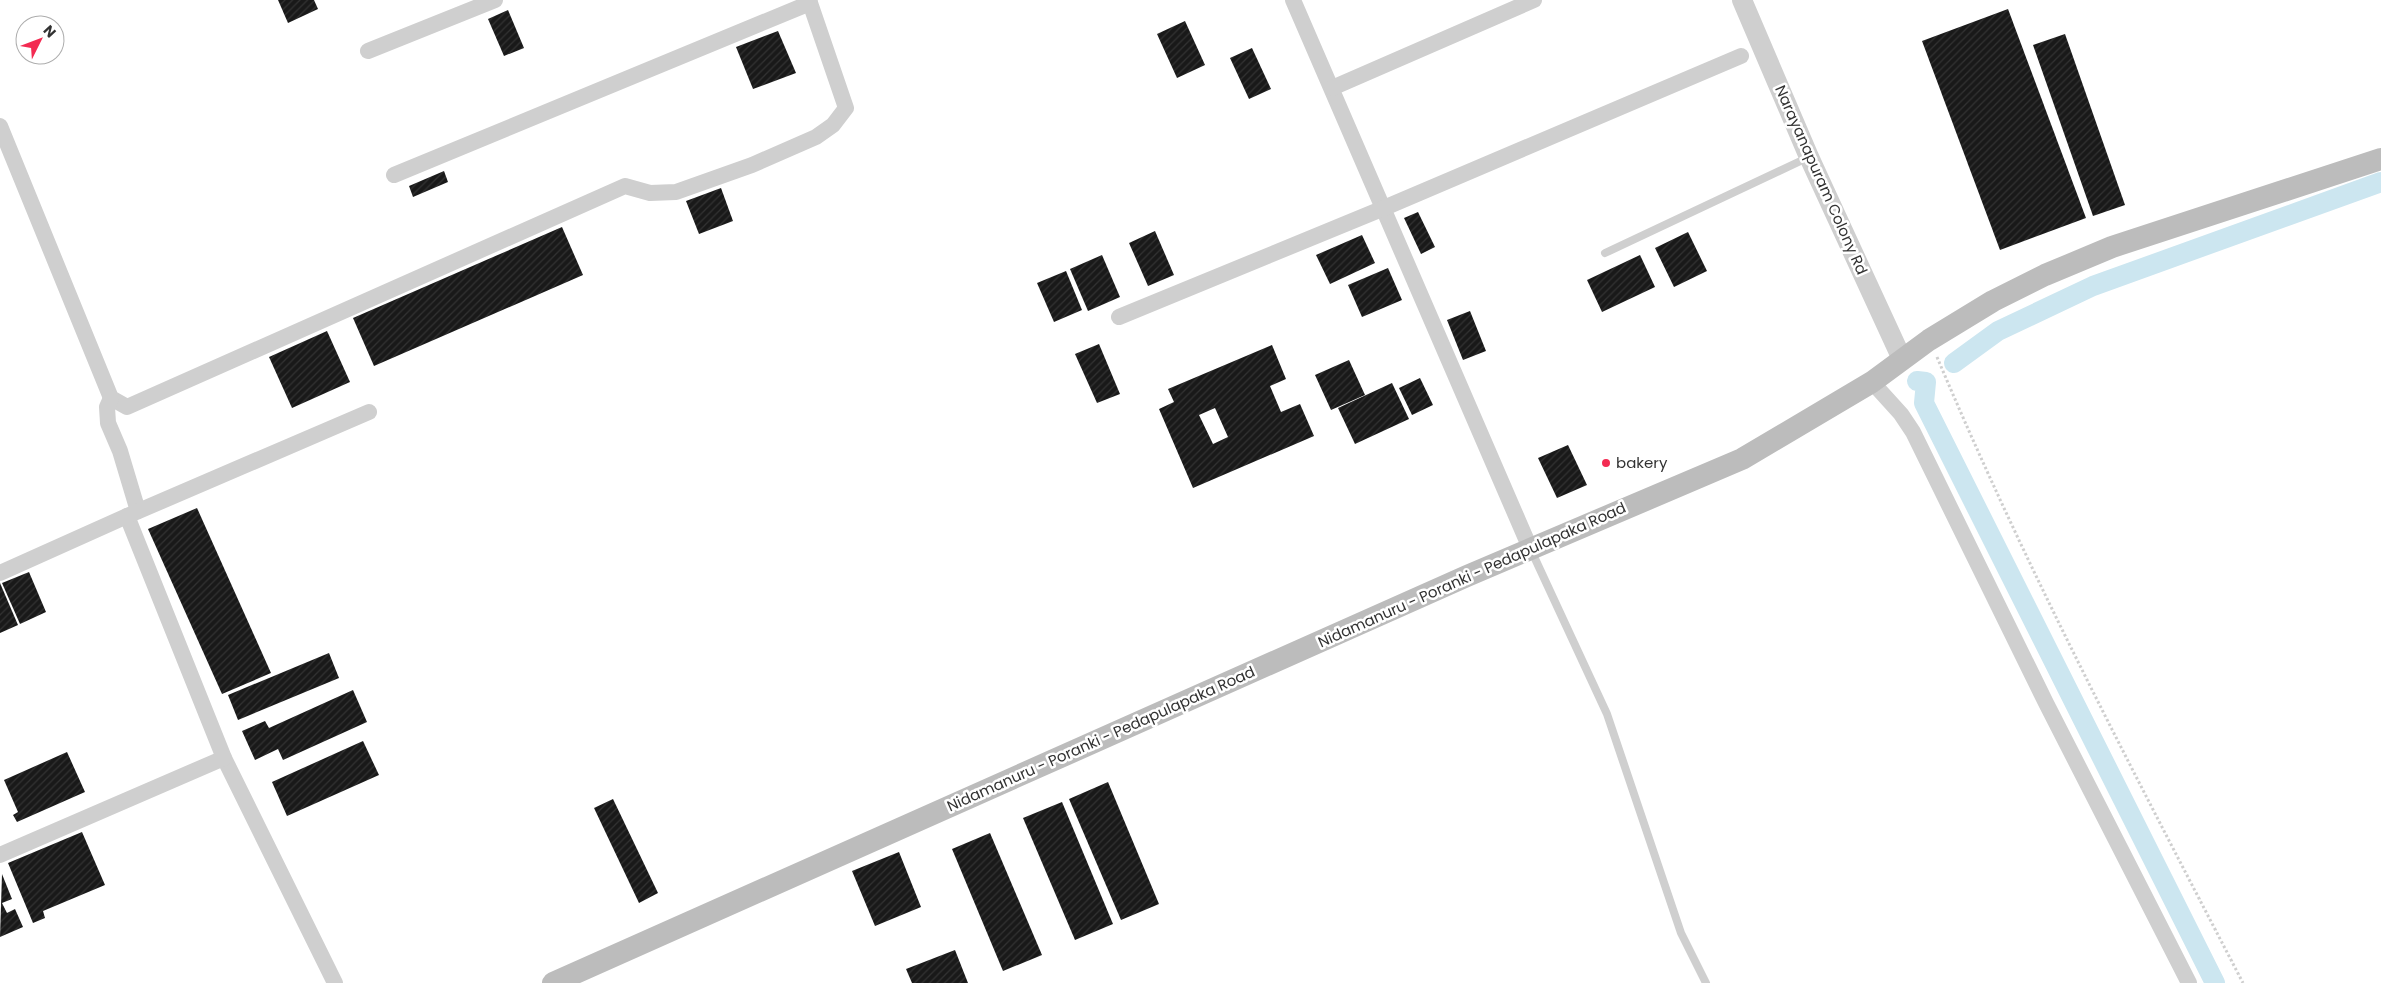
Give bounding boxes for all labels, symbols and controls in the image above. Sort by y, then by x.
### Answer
north arrow [15,15,65,65]
text: N [39,21,61,42]
street label: Narayanapuram Colony Rd [1770,82,1873,278]
place label: bakery [1616,452,1668,473]
marker: bakery [1600,457,1612,469]
street label: Nidamanuru - Poranki - Pedapulapaka Road [1314,497,1629,652]
street label: Nidamanuru - Poranki - Pedapulapaka Road [943,661,1258,816]

